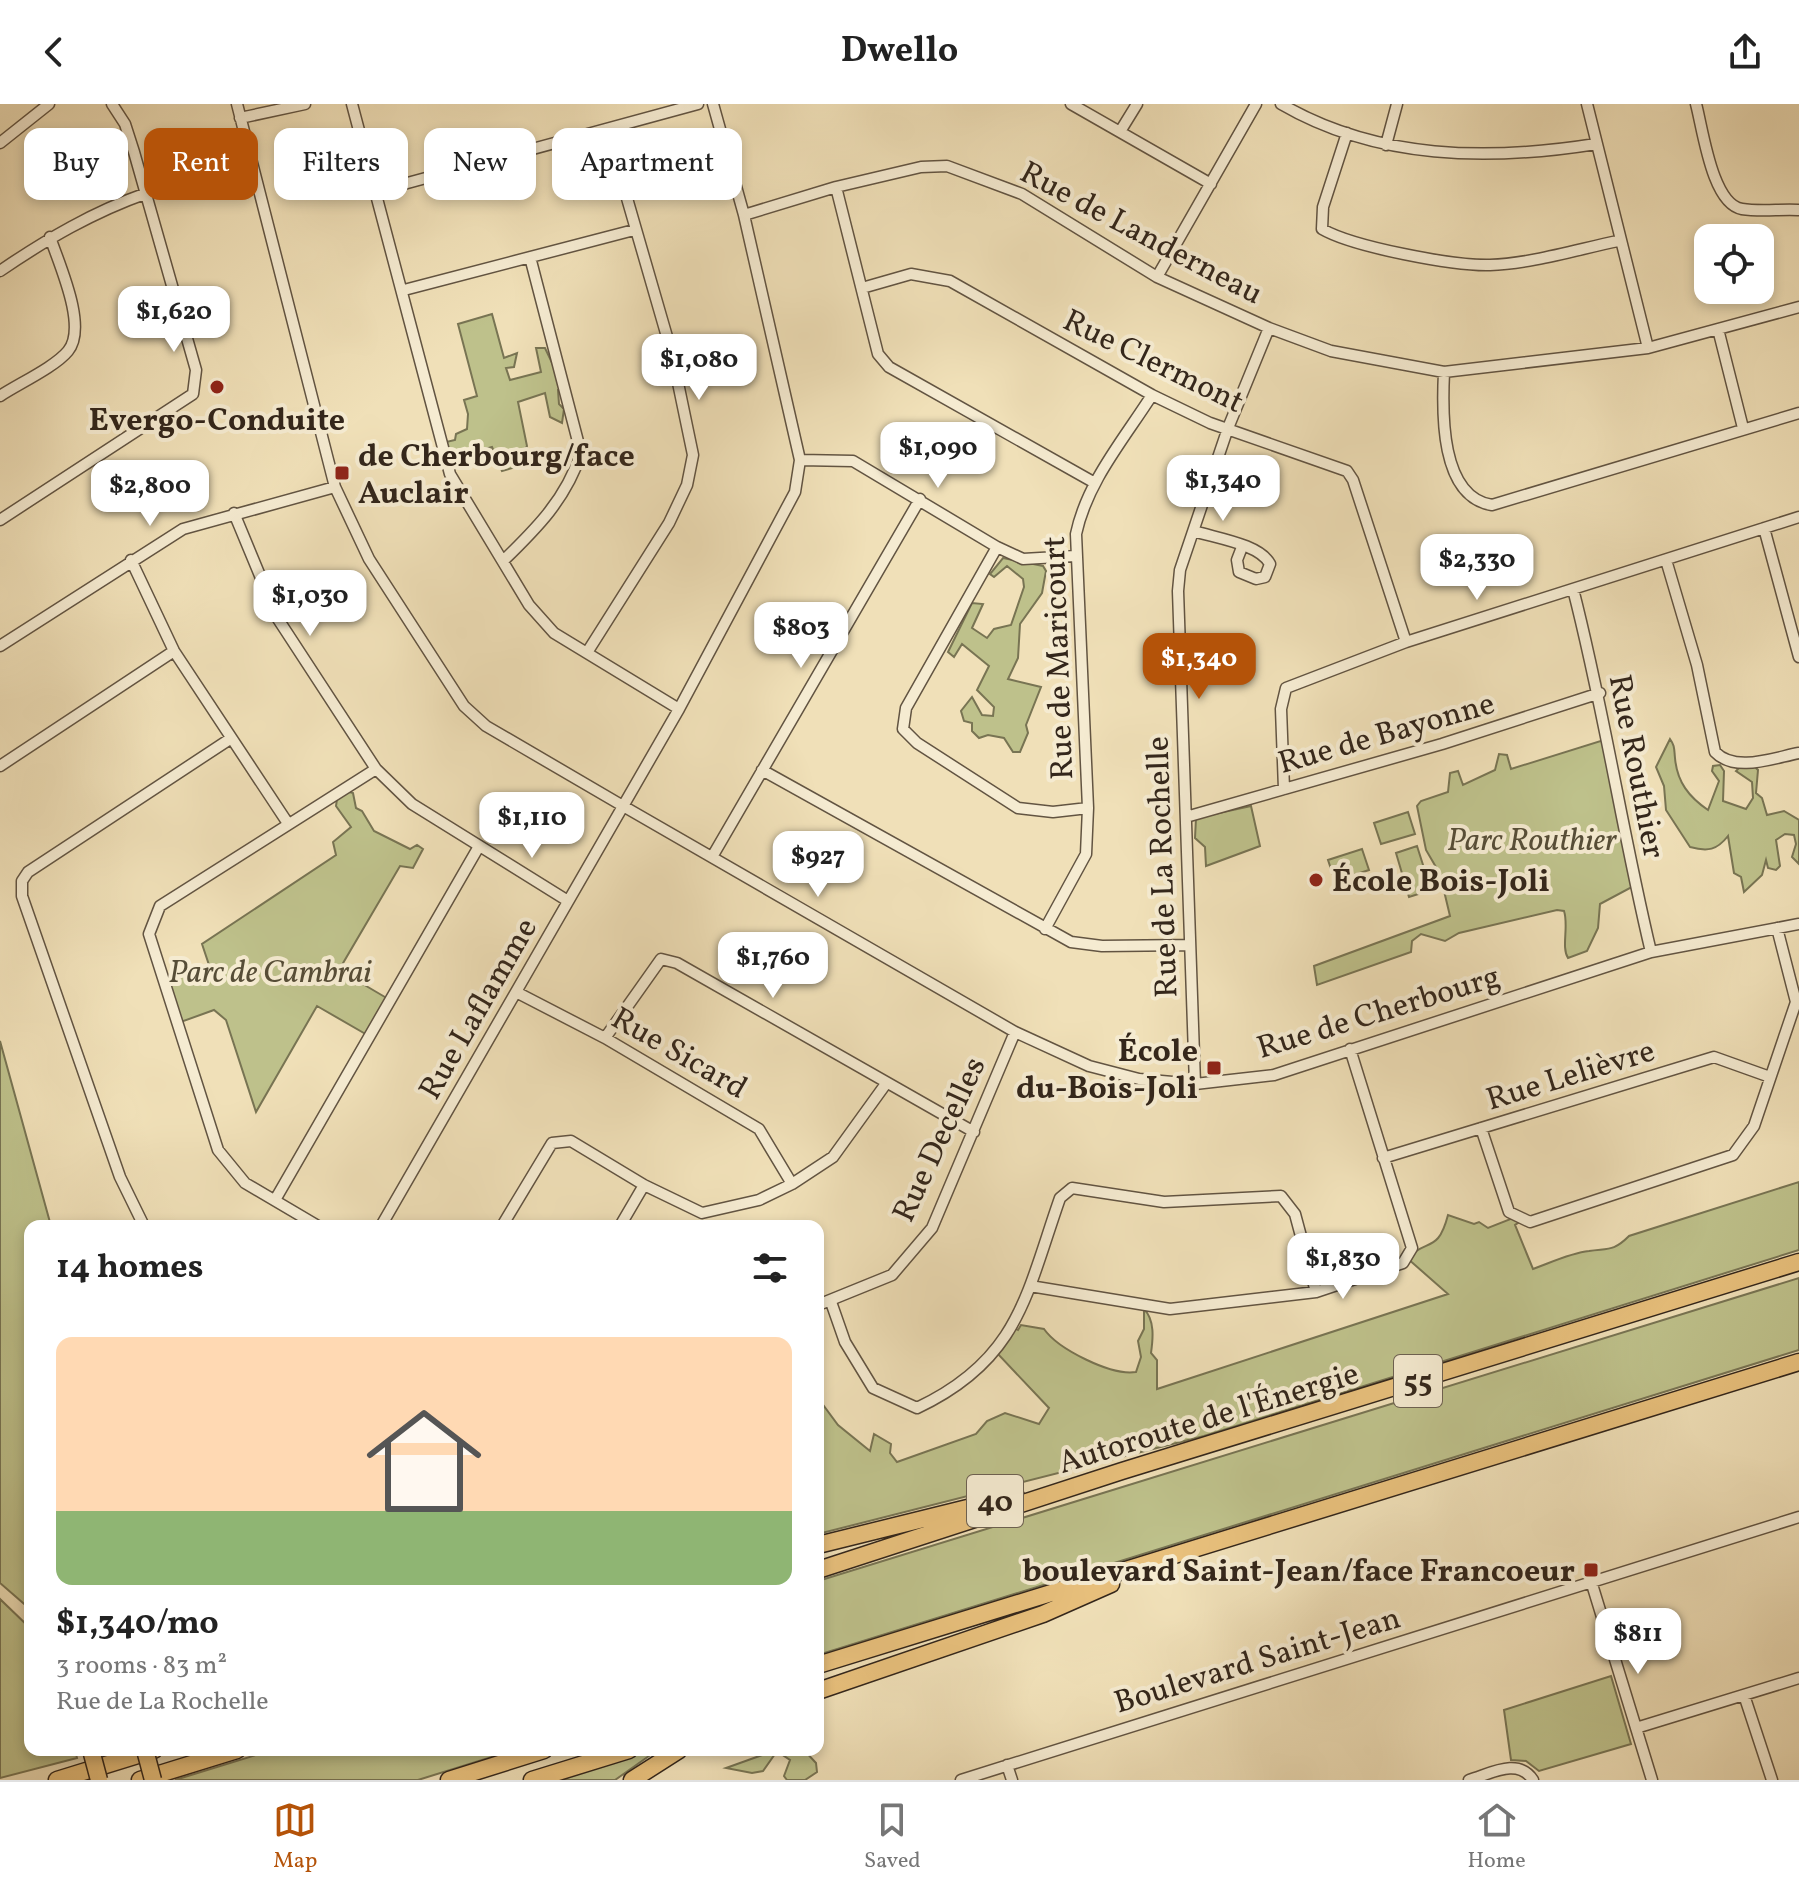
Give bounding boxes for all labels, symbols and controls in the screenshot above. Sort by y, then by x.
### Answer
text: Dwello [841,27,958,77]
icon: back [32,30,76,74]
icon: share [1723,30,1767,74]
chip: Buy [24,128,128,200]
chip: Rent [144,128,258,200]
chip: Filters [274,128,408,200]
chip: New [424,128,536,200]
chip: Apartment [552,128,742,200]
street label: Rue de Landerneau [1012,152,1270,317]
map controls [1694,224,1774,304]
button: locate [1694,224,1774,304]
pin: $1,620 [109,286,239,354]
text: $1,620 [136,294,212,330]
street label: Rue Clermont [1055,300,1251,425]
pin: $1,080 [634,334,764,402]
text: $1,080 [660,342,738,378]
marker: Evergo-Conduite [208,378,226,396]
place label: Evergo-Conduite [89,400,345,444]
pin: $1,090 [873,422,1003,490]
text: $1,090 [898,430,978,466]
place label: de Cherbourg/face Auclair [358,436,635,517]
pin: $1,340 [1158,455,1288,523]
pin: $2,800 [85,460,215,528]
text: $1,340 [1185,463,1261,499]
marker: de Cherbourg/face Auclair [333,464,351,482]
text: $2,800 [109,468,191,504]
pin: $2,330 [1412,534,1542,602]
street label: Rue de Maricourt [1034,535,1086,781]
text: $2,330 [1438,542,1516,578]
pin: $1,030 [245,570,375,638]
text: $1,030 [271,578,349,614]
pin: $803 [754,602,848,670]
text: $803 [772,610,830,646]
pin: $1,340 [1134,633,1264,701]
text: $1,340 [1161,641,1237,677]
street label: Rue Routhier [1596,671,1674,862]
street label: Rue de Bayonne [1273,683,1500,787]
street label: Rue de La Rochelle [1137,735,1191,998]
pin: $1,110 [467,792,597,860]
text: $1,110 [497,800,567,836]
park label: Parc Routhier [1447,820,1618,864]
pin: $927 [771,831,865,899]
text: $927 [791,839,845,875]
place label: École Bois-Joli [1332,861,1550,905]
marker: École Bois-Joli [1307,871,1325,889]
street label: Rue Laflamme [410,911,549,1108]
pin: $1,760 [708,932,838,1000]
text: $1,760 [736,940,810,976]
park label: Parc de Cambrai [169,952,373,996]
street label: Rue de Cherbourg [1252,956,1506,1072]
street label: Rue Sicard [602,998,755,1111]
street label: Rue Lelièvre [1481,1030,1661,1123]
place label: École du-Bois-Joli [1016,1031,1198,1112]
street label: Rue Decelles [883,1051,998,1230]
marker: École du-Bois-Joli [1205,1059,1223,1077]
pin: $1,830 [1278,1233,1408,1301]
text: $1,830 [1305,1241,1381,1277]
text: 14 homes [56,1245,203,1292]
icon: filters [748,1246,792,1290]
street label: Autoroute de l'Énergie [1053,1353,1365,1487]
road number: 55 [1394,1355,1442,1407]
icon: home [352,1389,496,1533]
road number: 40 [967,1475,1023,1527]
place label: boulevard Saint-Jean/face Francoeur [1022,1551,1575,1595]
marker: boulevard Saint-Jean/face Francoeur [1582,1561,1600,1579]
street label: Boulevard Saint-Jean [1109,1597,1406,1726]
text: $1,340/mo [56,1601,219,1648]
pin: $811 [1591,1608,1685,1676]
text: $811 [1613,1616,1663,1652]
text: 3 rooms · 83 m² [56,1648,227,1684]
text: Rue de La Rochelle [56,1684,269,1720]
tab: Map [273,1798,317,1877]
tab: Saved [864,1798,921,1877]
tab: Home [1467,1798,1526,1877]

